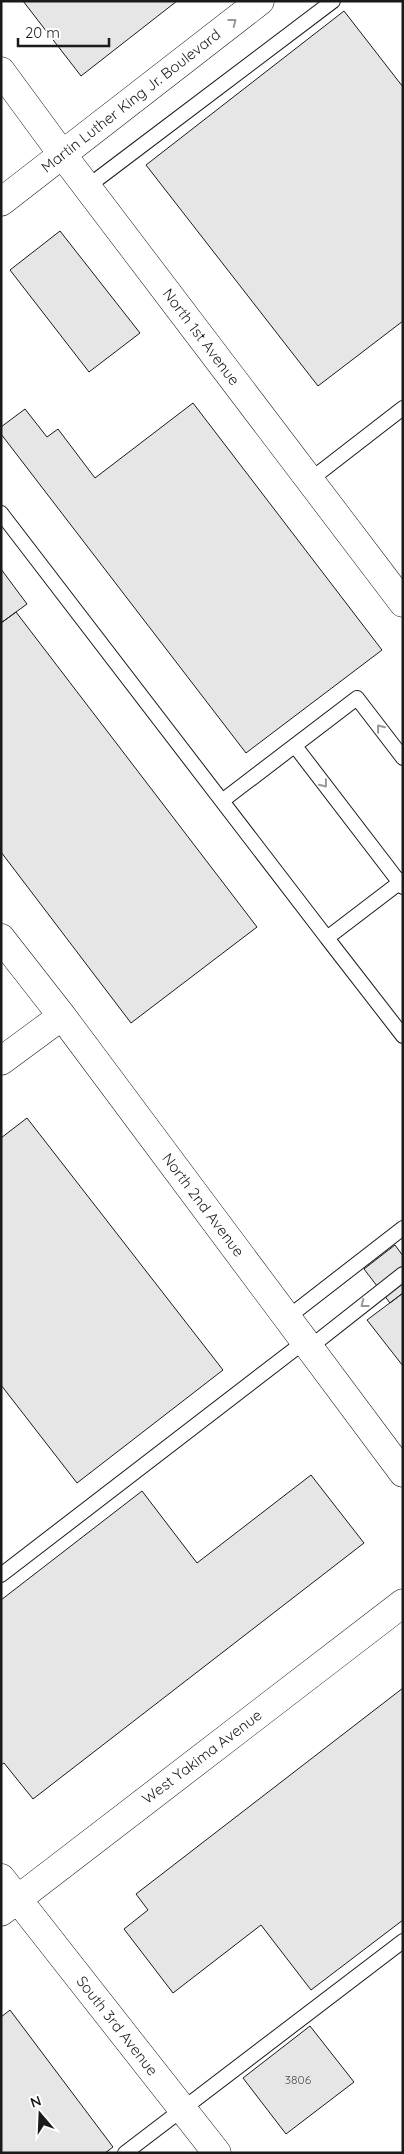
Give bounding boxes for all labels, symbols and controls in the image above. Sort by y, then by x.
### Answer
scale bar [18,15,109,47]
one-way arrow [227,19,237,28]
text: 20 m [25,23,60,42]
street label: Martin Luther King Jr. Boulevard [37,25,224,177]
street label: North 1st Avenue [159,284,244,389]
one-way arrow [377,725,385,734]
one-way arrow [319,779,328,788]
street label: North 2nd Avenue [158,1149,249,1260]
one-way arrow [361,1299,370,1308]
street label: West Yakima Avenue [138,1705,265,1808]
street label: South 3rd Avenue [72,1972,162,2079]
house number: 3806 [285,2072,312,2087]
north arrow [15,2089,65,2139]
text: N [28,2092,44,2112]

